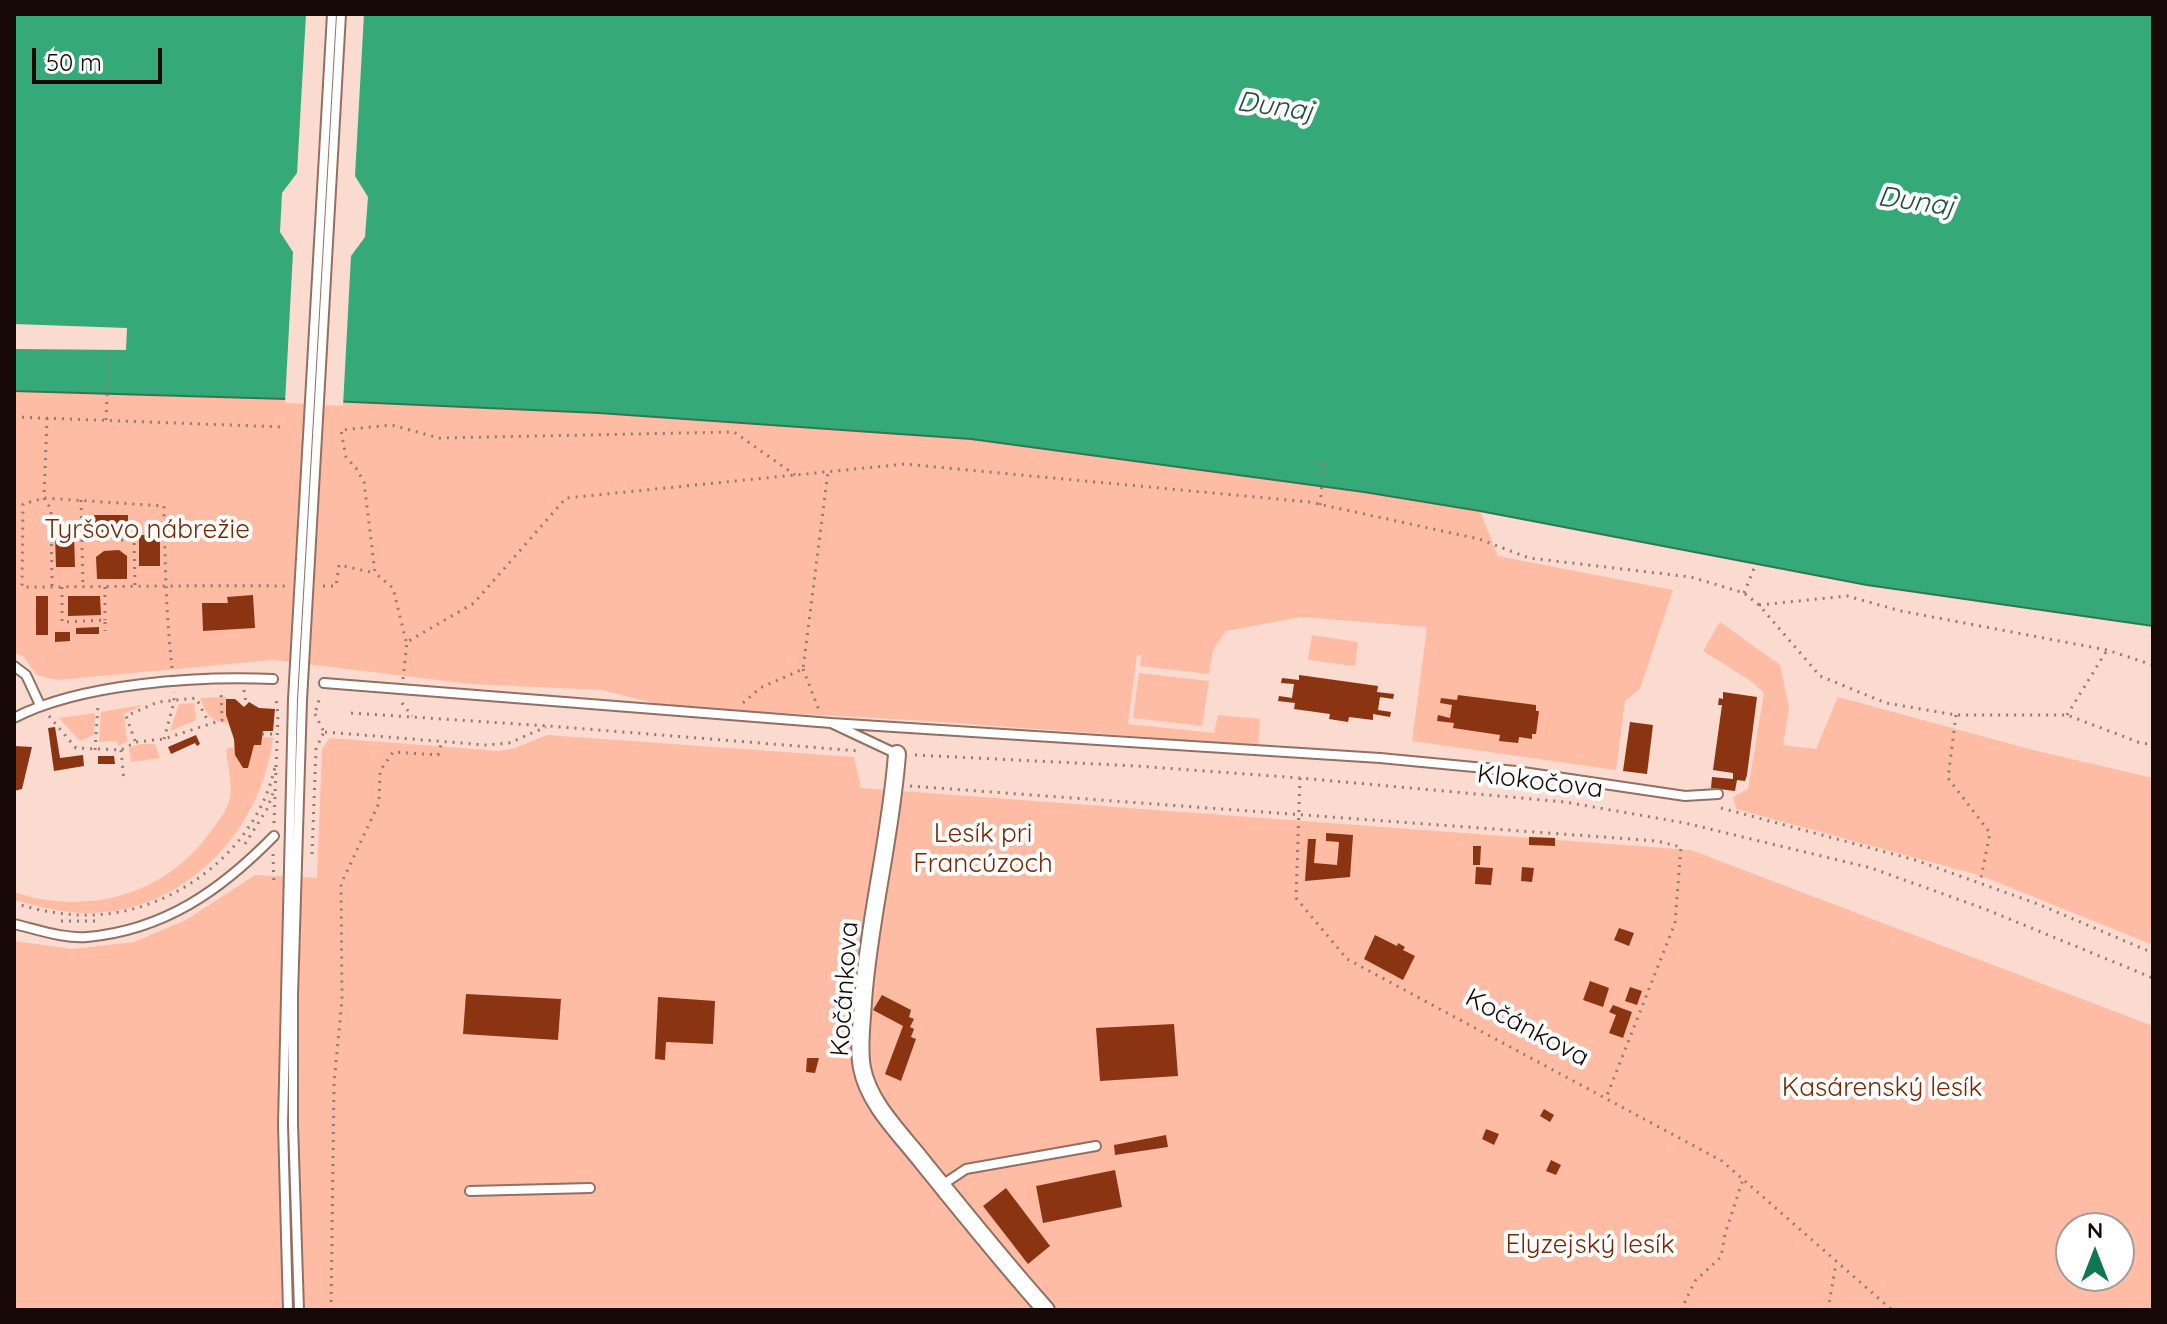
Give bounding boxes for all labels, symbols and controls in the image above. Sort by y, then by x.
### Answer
scale bar [36,32,166,82]
text: 50 m [46,47,102,77]
water label: Dunaj [1235,85,1315,129]
water label: Dunaj [1876,180,1956,224]
park label: Tyršovo nábrežie [44,514,250,546]
street label: Klokočova [1475,759,1605,805]
park label: Lesík pri Francúzoch [913,818,1053,880]
street label: Kočánkova [825,920,865,1058]
street label: Kočánkova [1460,982,1594,1074]
park label: Kasárenský lesík [1782,1072,1982,1104]
north arrow [2055,1212,2135,1292]
text: N [2087,1216,2103,1244]
park label: Elyzejský lesík [1505,1229,1675,1261]

